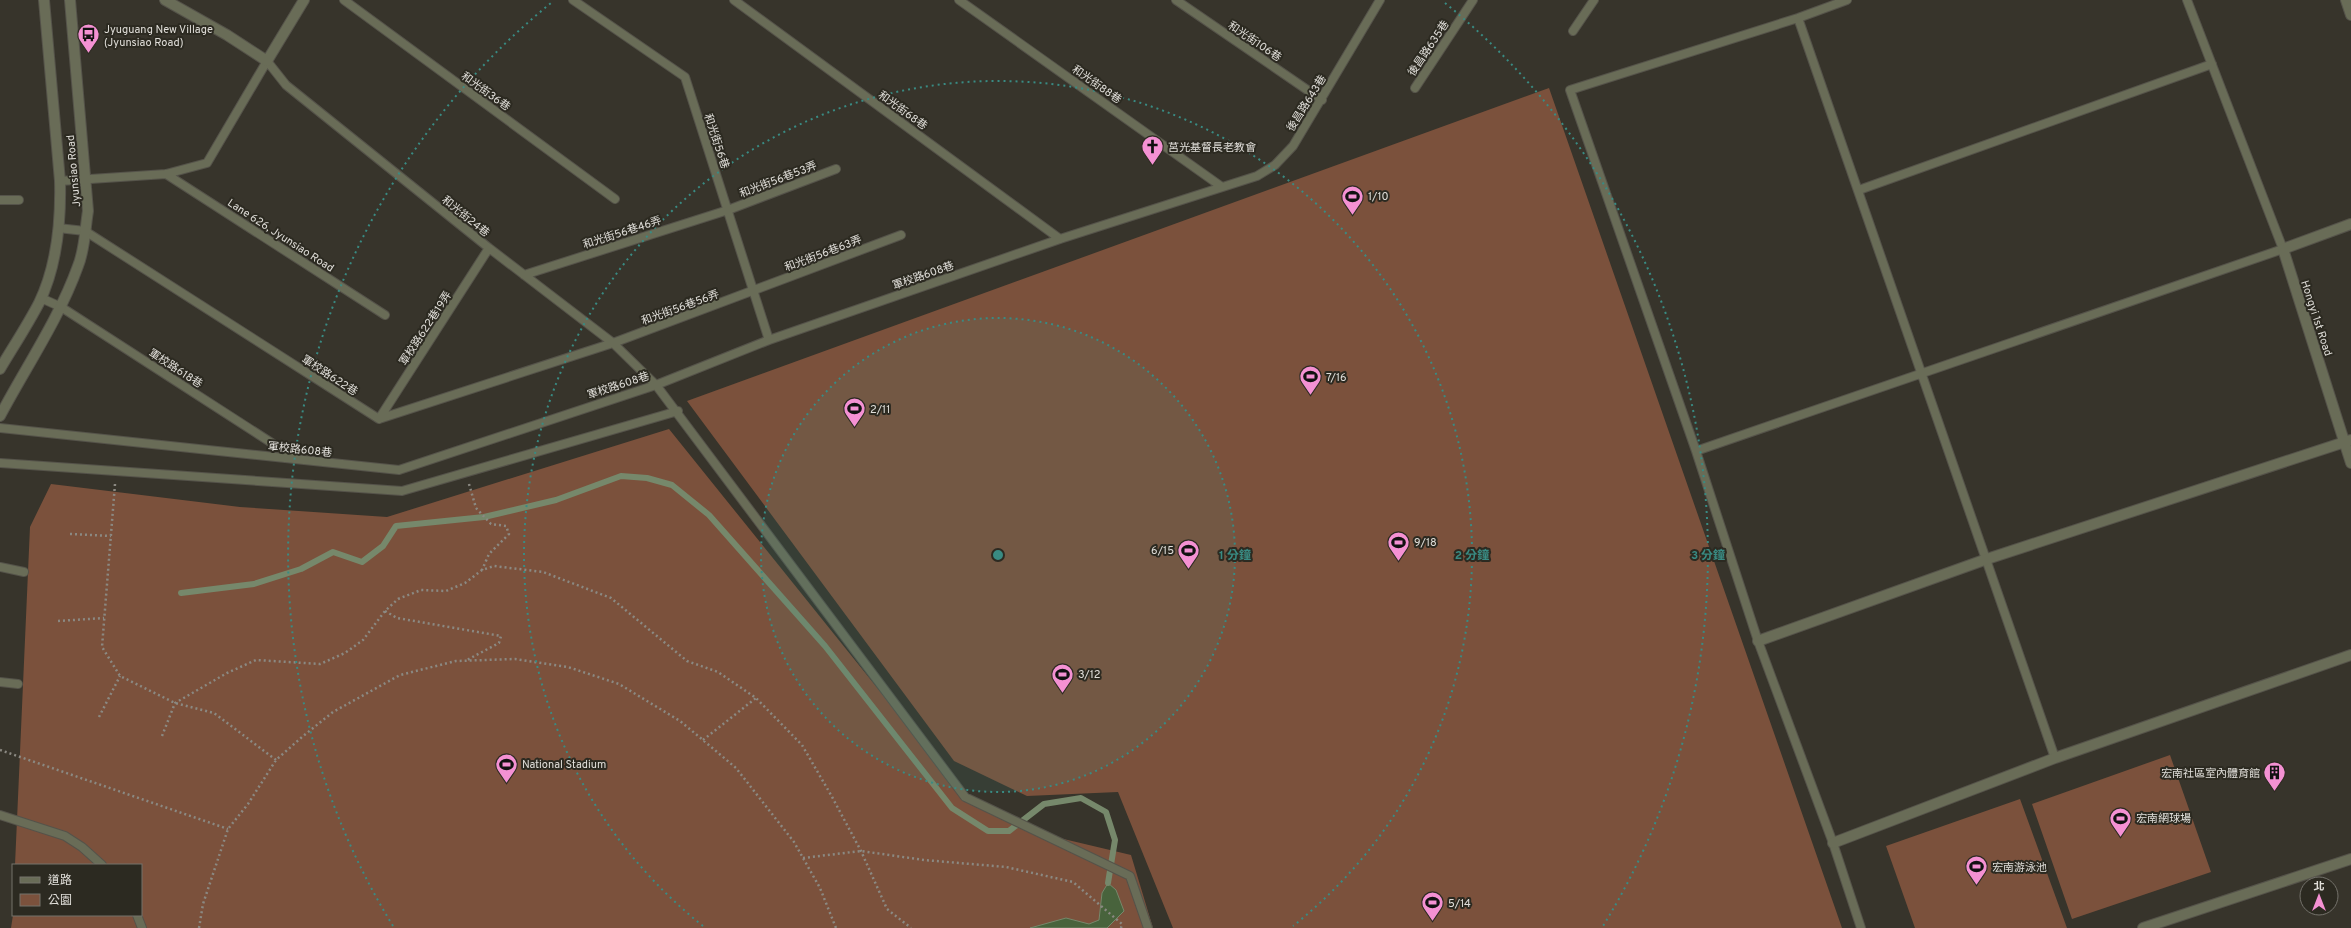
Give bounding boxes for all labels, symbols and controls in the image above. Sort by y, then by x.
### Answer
street label: 後昌路635巷 [1405,18,1453,79]
street label: 和光街106巷 [1225,19,1284,65]
bus stop icon: Jyuguang New Village (Jyunsiao Road) [75,22,101,55]
place label: Jyuguang New Village (Jyunsiao Road) [104,23,213,50]
street label: 和光街88巷 [1069,63,1124,107]
street label: 和光街36巷 [458,69,513,114]
street label: 後昌路643巷 [1284,73,1330,134]
street label: 和光街68巷 [875,88,930,133]
street label: 和光街56巷 [701,112,732,171]
street label: Jyunsiao Road [64,134,84,208]
church icon: 莒光基督長老教會 [1140,134,1166,167]
place label: 莒光基督長老教會 [1168,141,1256,155]
street label: 和光街56巷53弄 [738,159,819,201]
sports icon: 1/10 [1339,183,1365,216]
place label: 1/10 [1368,190,1389,204]
street label: 和光街24巷 [439,193,492,240]
street label: Lane 626, Jyunsiao Road [225,196,336,276]
street label: 和光街56巷46弄 [581,214,663,252]
street label: 和光街56巷63弄 [783,233,864,275]
street label: 軍校路608巷 [891,259,956,293]
street label: Hongyi 1st Road [2297,279,2335,358]
street label: 和光街56巷56弄 [640,287,721,329]
street label: 軍校路622巷19弄 [397,289,455,368]
street label: 軍校路618巷 [146,346,205,391]
street label: 軍校路622巷 [299,353,360,399]
sports icon: 7/16 [1298,364,1324,397]
street label: 軍校路608巷 [586,369,651,403]
place label: 7/16 [1326,371,1347,385]
sports icon: 2/11 [842,396,868,429]
place label: 2/11 [870,403,890,417]
street label: 軍校路608巷 [267,440,333,460]
sports icon: 9/18 [1386,529,1412,562]
place label: 9/18 [1414,536,1437,550]
sports icon: 6/15 [1176,537,1202,570]
place label: 6/15 [1151,544,1174,558]
centre of rings [991,548,1005,562]
text: 1 分鐘 [1219,548,1251,564]
text: 2 分鐘 [1455,548,1489,564]
text: 3 分鐘 [1691,548,1725,564]
sports icon: 3/12 [1050,661,1076,694]
place label: 3/12 [1078,668,1101,682]
sports icon: National Stadium [493,751,519,784]
place label: National Stadium [522,758,606,772]
building icon: 宏南社區室內體育館 [2262,760,2288,793]
place label: 宏南社區室內體育館 [2161,767,2260,781]
sports icon: 宏南網球場 [2108,805,2134,838]
place label: 宏南網球場 [2136,812,2191,826]
sports icon: 宏南游泳池 [1963,854,1989,887]
place label: 宏南游泳池 [1992,861,2047,875]
legend [12,864,142,916]
text: 道路 [48,873,72,889]
north arrow [2299,876,2339,916]
text: 北 [2314,880,2325,894]
sports icon: 5/14 [1420,890,1446,923]
text: 公園 [48,893,72,909]
place label: 5/14 [1448,897,1471,911]

